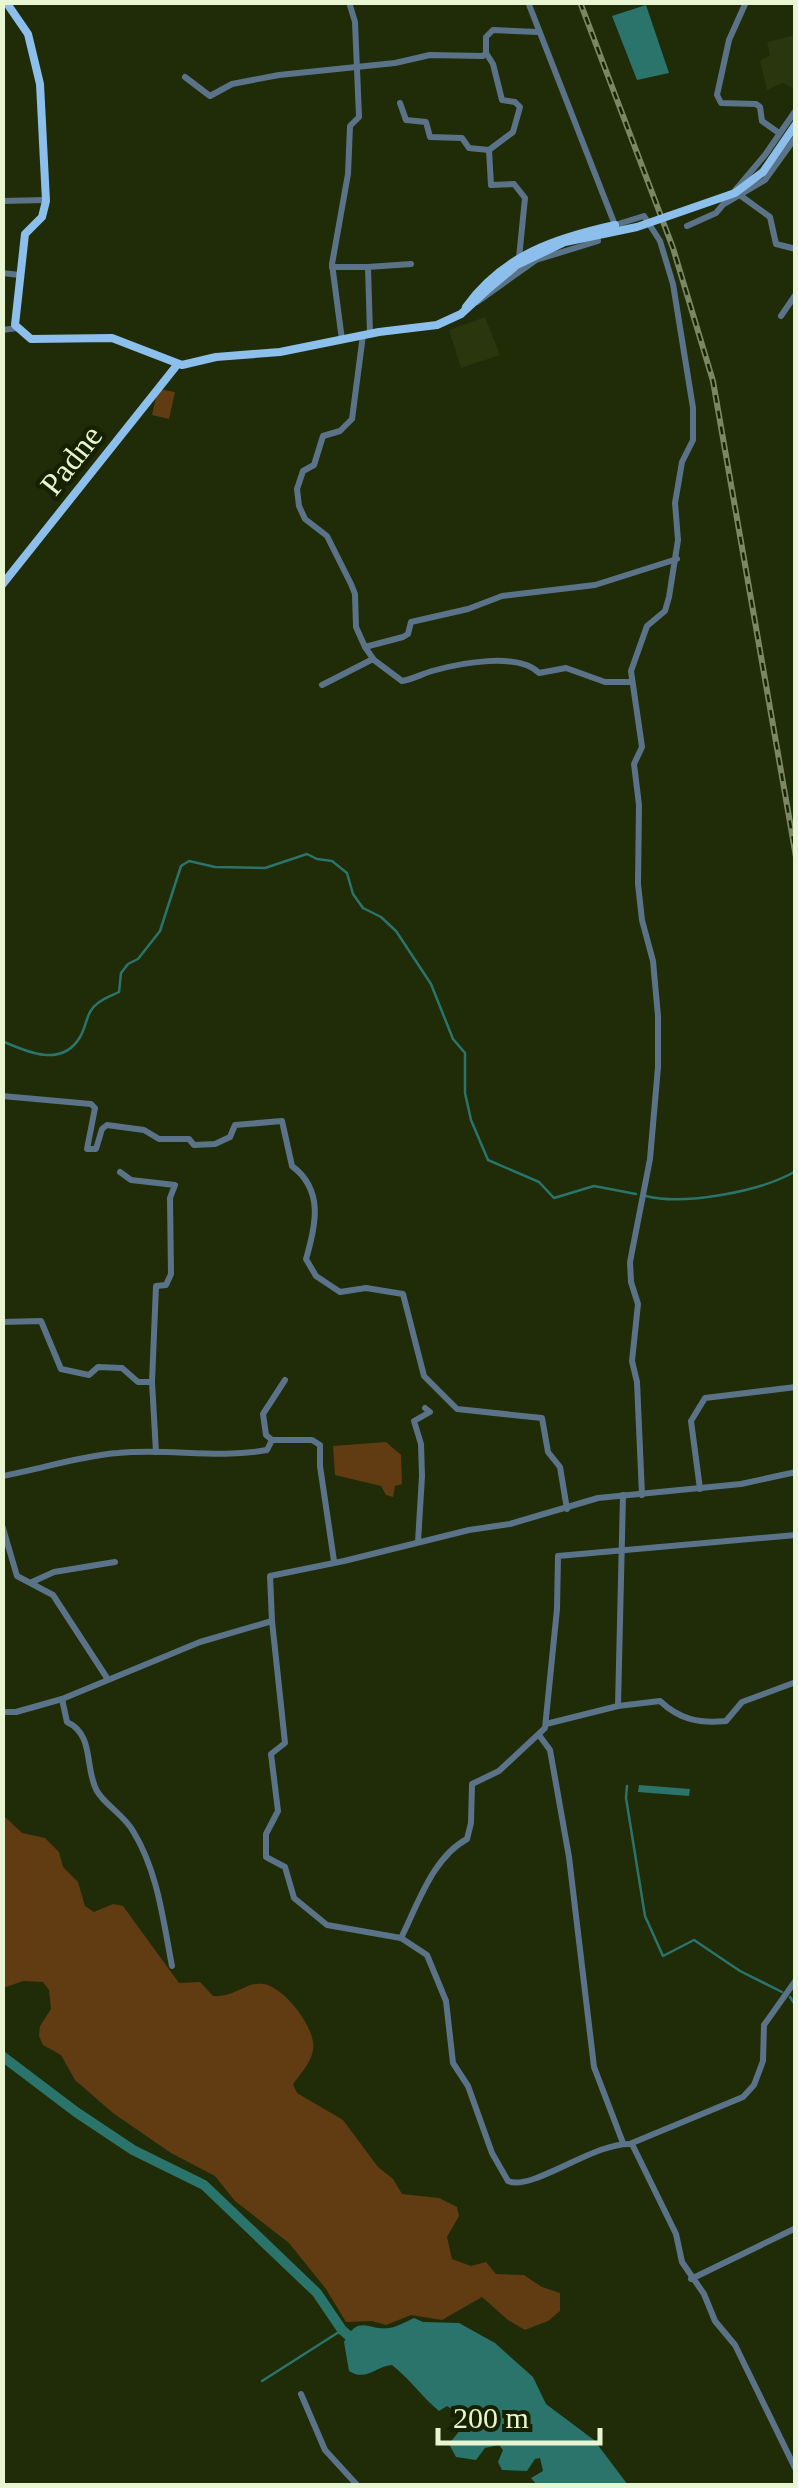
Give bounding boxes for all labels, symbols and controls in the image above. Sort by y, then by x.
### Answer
street label: Padne [33,418,109,502]
scale bar [438,2383,600,2445]
text: 200 m [453,2401,529,2434]

